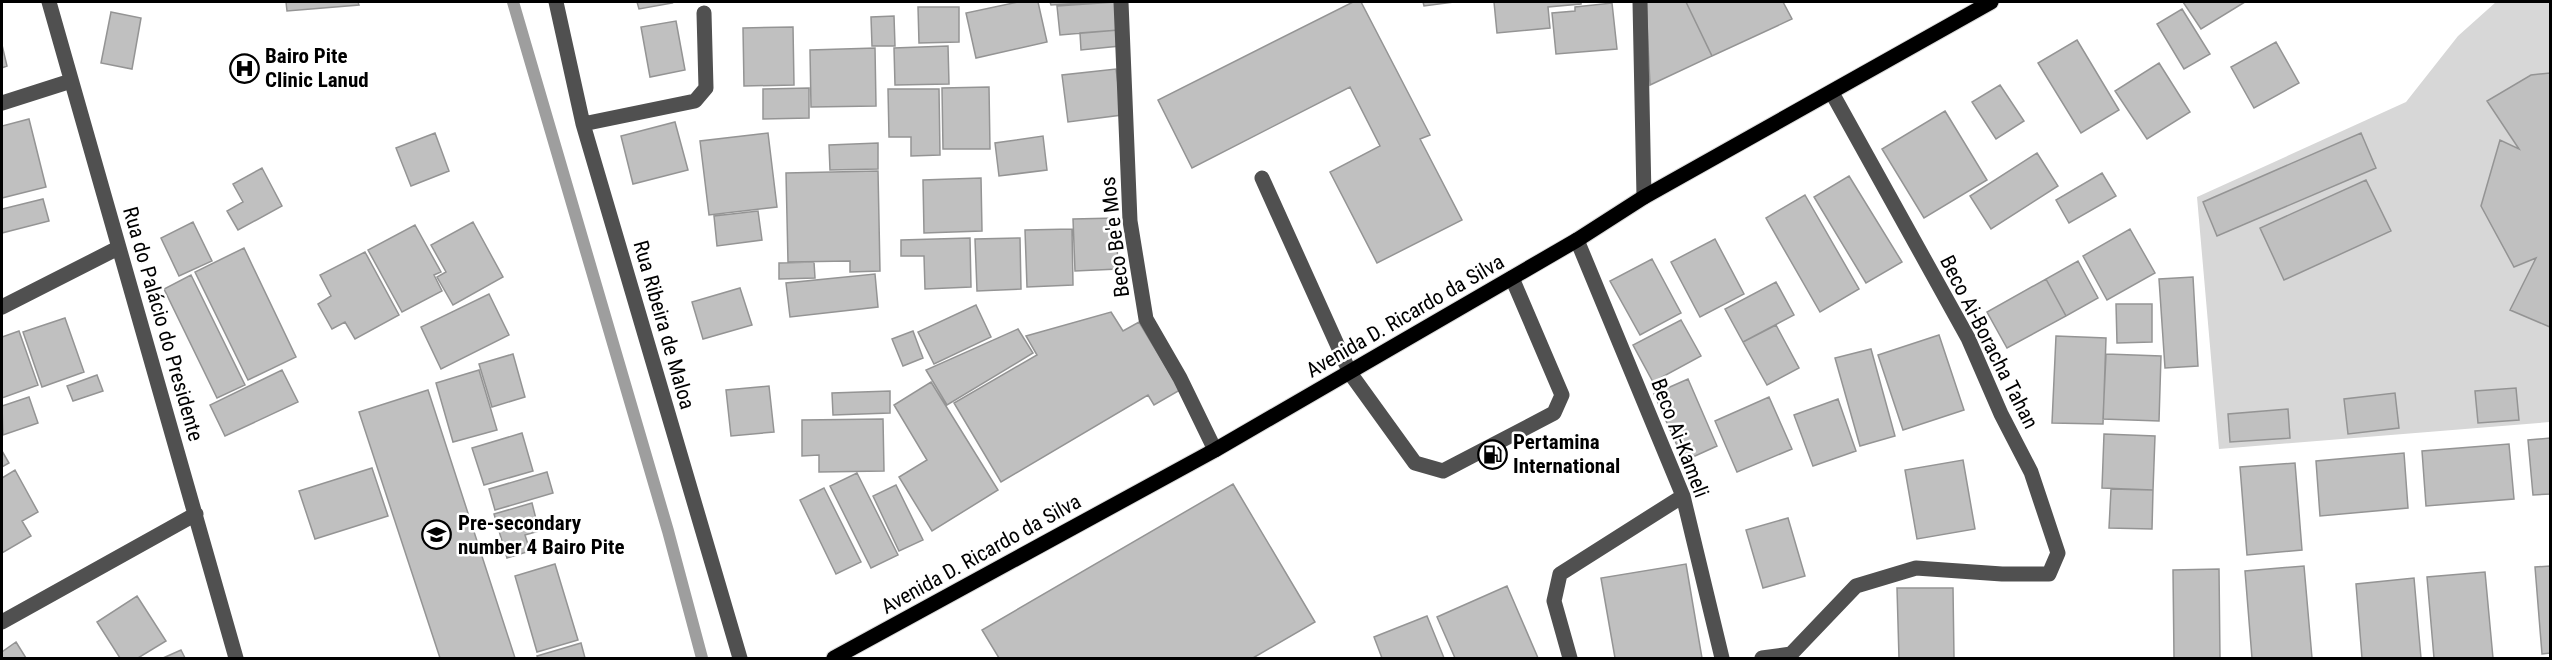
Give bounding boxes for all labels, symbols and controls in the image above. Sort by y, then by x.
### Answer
place label: Bairo Pite Clinic Lanud [265,44,369,92]
hospital icon: Bairo Pite Clinic Lanud [228,52,260,84]
street label: Beco Be'e Mos [1096,175,1134,299]
street label: Rua do Palácio do Presidente [118,204,208,444]
street label: Rua Ribeira de Maloa [628,238,700,412]
street label: Avenida D. Ricardo da Silva [1302,250,1508,382]
street label: Beco Ai-Boracha Tahan [1935,251,2043,433]
street label: Beco Ai-Kameli [1646,375,1714,501]
place label: Pertamina International [1513,430,1620,478]
fuel station icon: Pertamina International [1476,438,1508,470]
street label: Avenida D. Ricardo da Silva [877,489,1085,619]
place label: Pre-secondary number 4 Bairo Pite [458,511,625,559]
school or university icon: Pre-secondary number 4 Bairo Pite [421,519,453,551]

